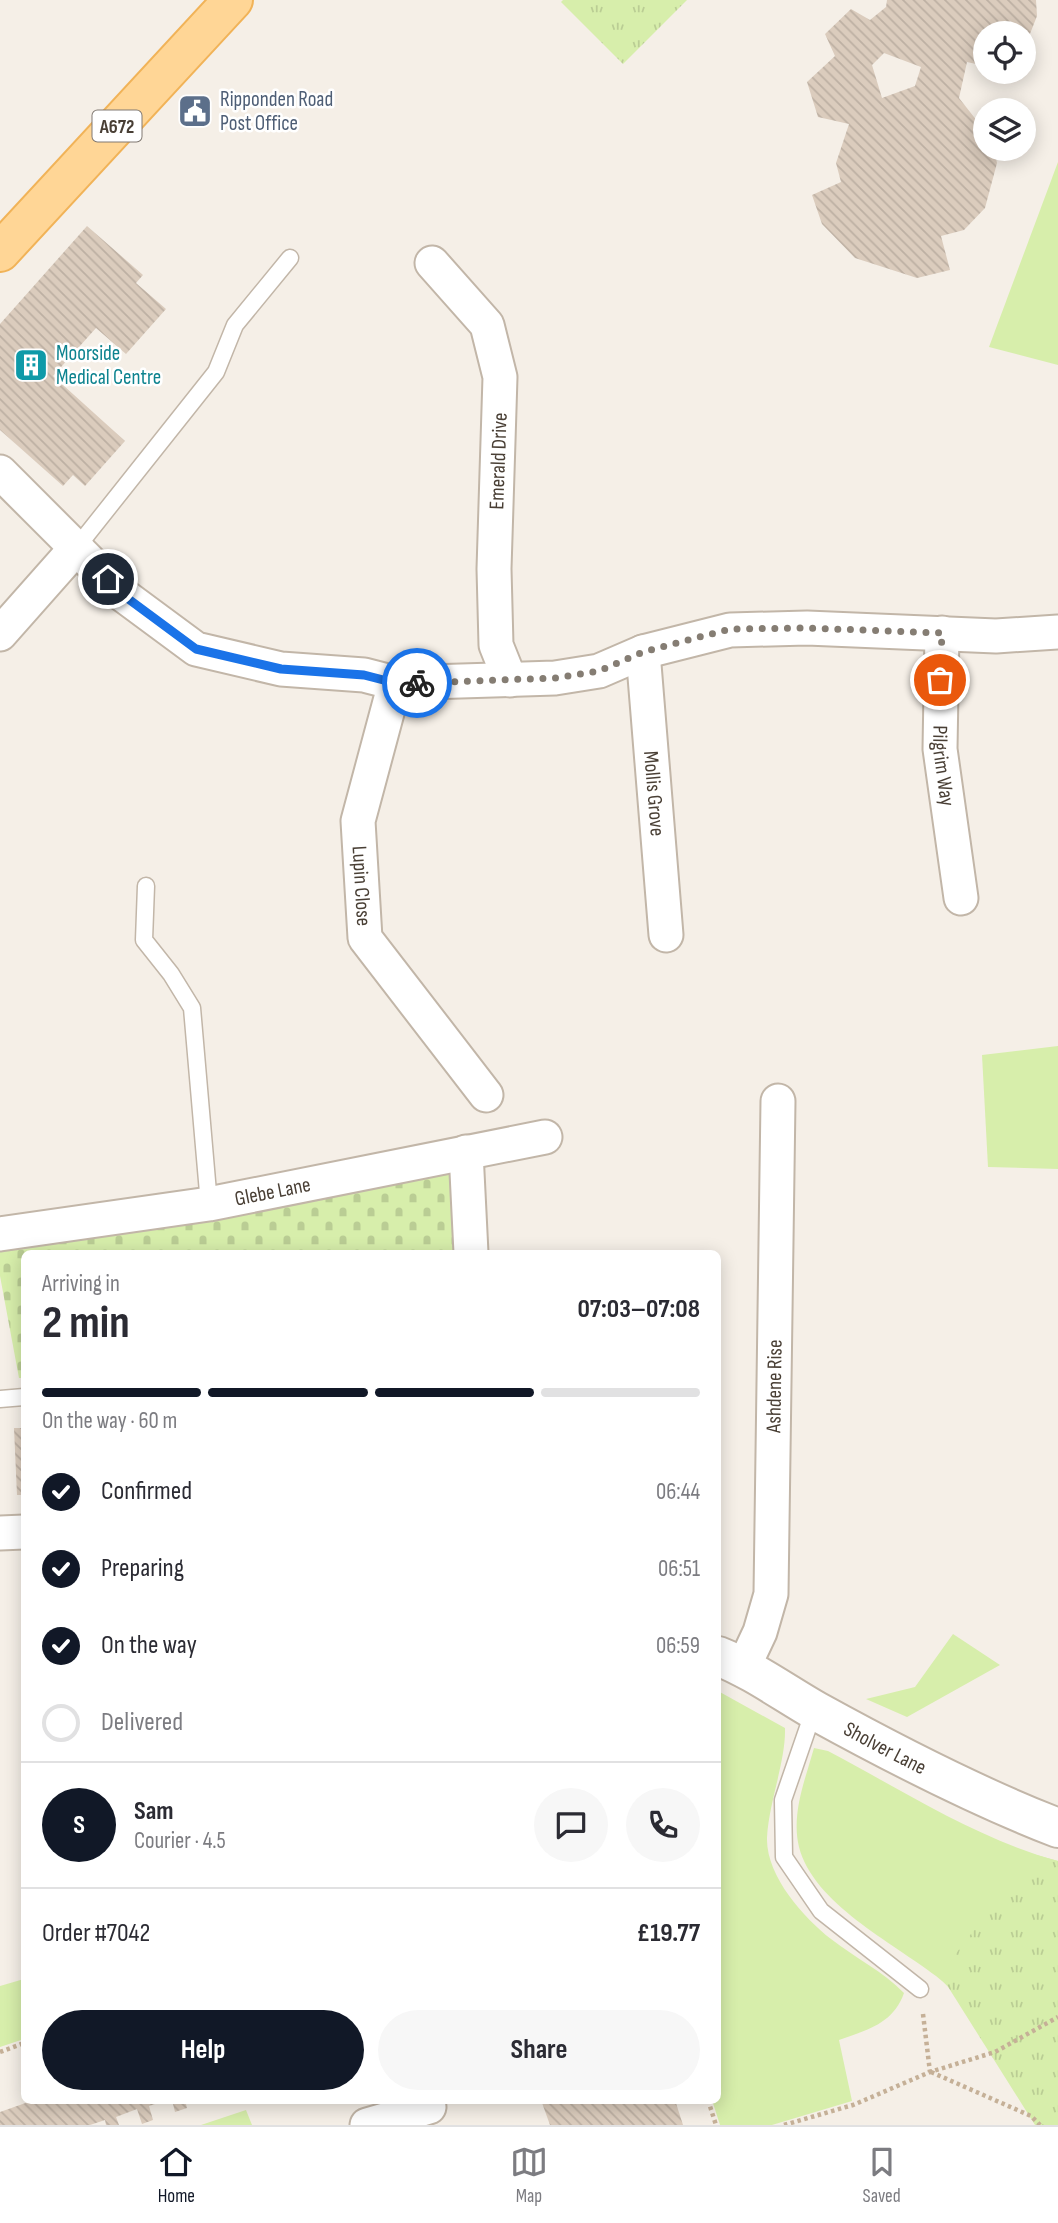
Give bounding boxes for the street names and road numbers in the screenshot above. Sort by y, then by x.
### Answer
road number: A672 [92,110,142,142]
street label: Emerald Drive [484,412,513,510]
street label: Pilgrim Way [927,725,960,808]
street label: Mollis Grove [638,750,670,837]
street label: Lupin Close [347,845,376,927]
street label: Glebe Lane [233,1172,313,1212]
street label: Ashdene Rise [761,1339,788,1434]
street label: Sholver Lane [839,1717,930,1780]

